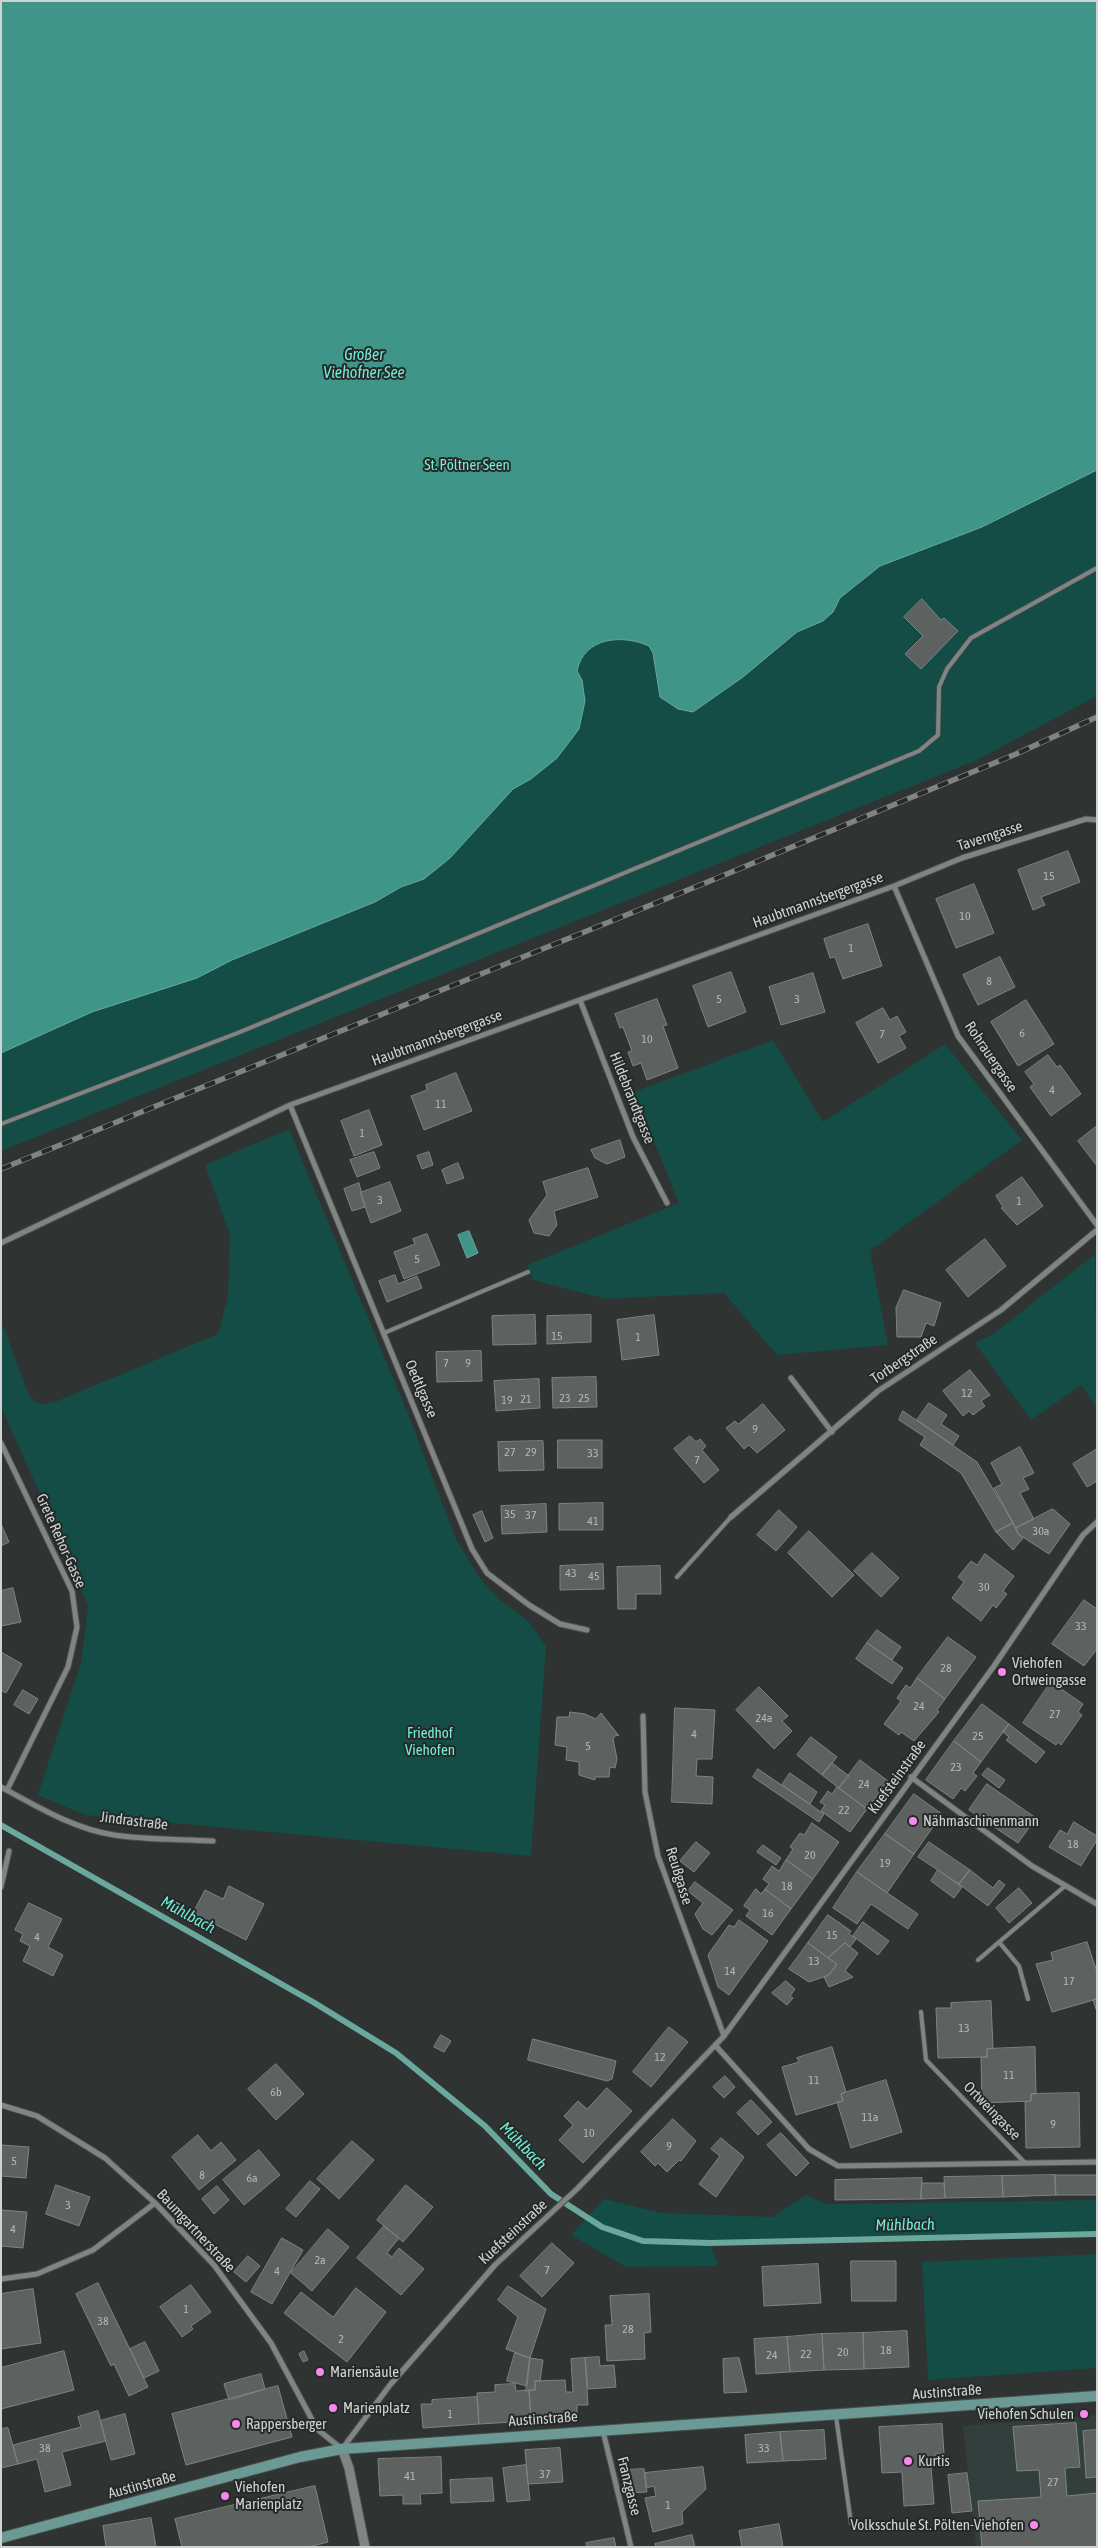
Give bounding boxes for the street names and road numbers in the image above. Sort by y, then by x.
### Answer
street label: Taverngasse [955,817,1025,855]
street label: Haubtmannsbergergasse [750,868,886,932]
street label: Haubtmannsbergergasse [369,1006,505,1070]
street label: Rohrauergasse [961,1018,1021,1096]
street label: Hildebrandtgasse [605,1049,659,1147]
street label: Torbergstraße [867,1330,941,1388]
street label: Oedtlgasse [401,1357,441,1421]
street label: Grete Rehor-Gasse [32,1491,90,1591]
street label: Kuefsteinstraße [864,1737,930,1817]
street label: Jindrastraße [99,1808,169,1834]
street label: Reußgasse [662,1845,696,1907]
street label: Ortweingasse [960,2078,1024,2144]
street label: Baumgartnerstraße [153,2186,239,2276]
street label: Kuefsteinstraße [475,2196,551,2268]
street label: Austinstraße [912,2381,982,2403]
street label: Austinstraße [508,2408,578,2430]
street label: Franzgasse [613,2455,645,2517]
street label: Austinstraße [106,2467,178,2503]

